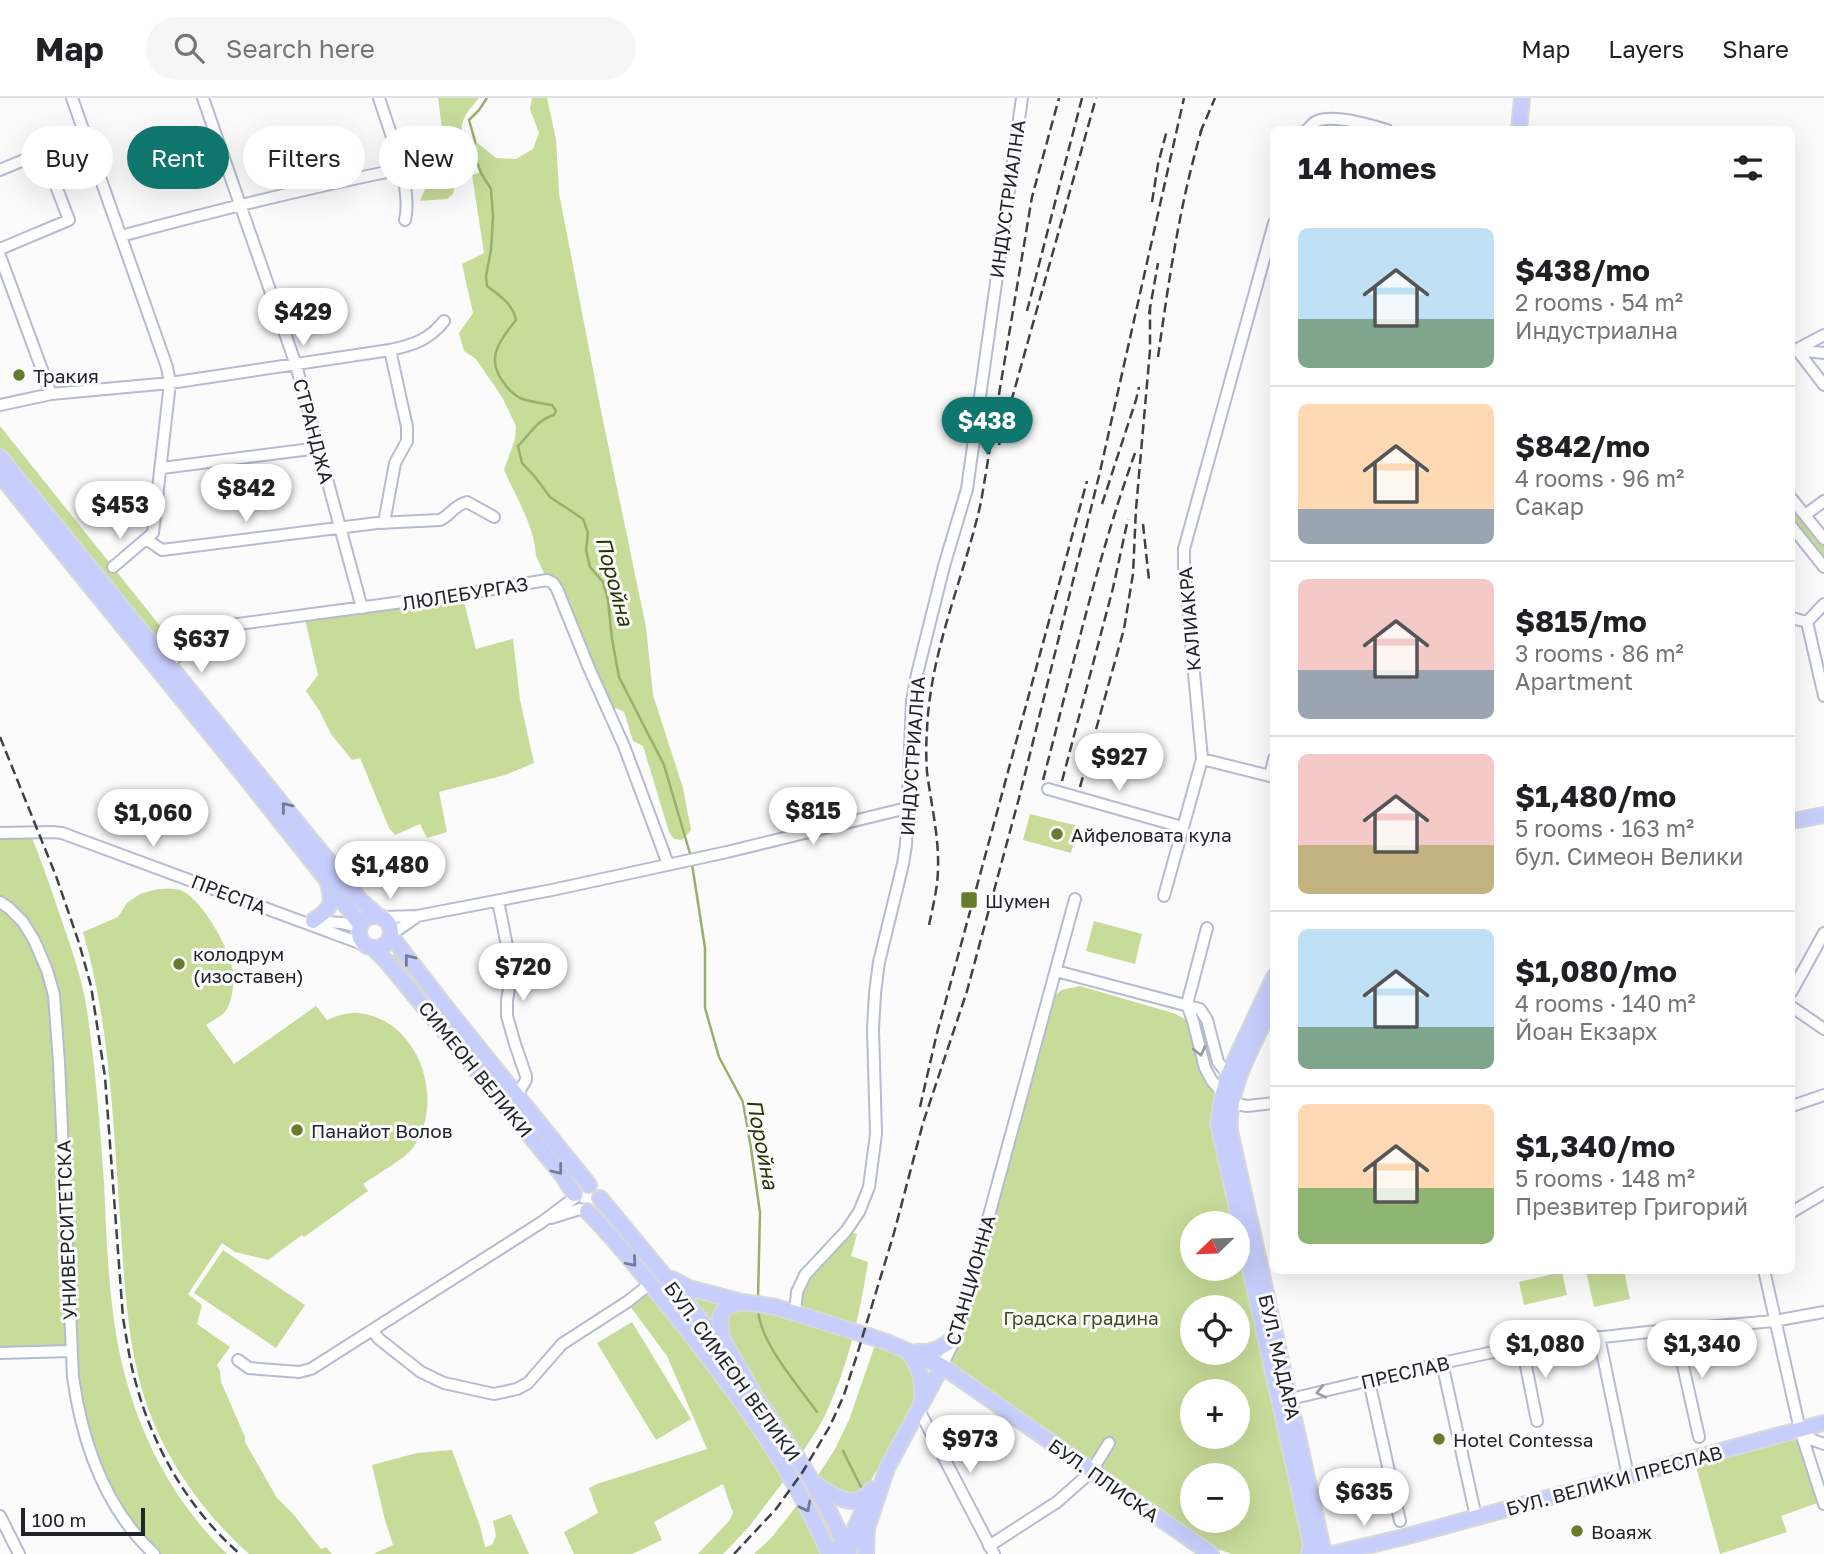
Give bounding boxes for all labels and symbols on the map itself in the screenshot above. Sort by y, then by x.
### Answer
street label: ИНДУСТРИАЛНА [985,118,1030,280]
pin: $429 [262,288,344,348]
place label: Тракия [33,364,99,387]
marker: Тракия [11,367,27,383]
street label: СТРАНДЖА [289,376,339,486]
pin: $438 [946,398,1028,457]
pin: $842 [205,464,287,524]
pin: $453 [79,482,161,541]
water label: Поройна [591,534,640,630]
street label: КАЛИАКРА [1173,566,1205,672]
street label: ЛЮЛЕБУРГАЗ [400,572,530,614]
pin: $637 [160,616,242,675]
street label: ИНДУСТРИАЛНА [895,675,929,836]
pin: $927 [1078,734,1160,793]
pin: $815 [772,788,854,847]
pin: $1,060 [96,790,210,849]
one-way arrow [282,803,294,816]
place label: Айфеловата кула [1071,823,1232,846]
marker: Айфеловата кула [1049,826,1065,842]
pin: $1,480 [333,842,447,901]
street label: ПРЕСПА [188,869,270,919]
place label: Шумен [985,889,1050,912]
marker: Шумен [959,890,979,910]
place label: колодрум (изоставен) [193,942,304,987]
pin: $720 [482,944,564,1003]
one-way arrow [404,954,417,967]
marker: колодрум (изоставен) [171,956,187,972]
street label: СИМЕОН ВЕЛИКИ [414,996,538,1142]
one-way arrow [1192,1045,1207,1057]
water label: Поройна [742,1097,785,1192]
place label: Панайот Волов [311,1119,452,1142]
marker: Панайот Волов [289,1122,305,1138]
street label: УНИВЕРСИТЕТСКА [51,1139,81,1320]
one-way arrow [549,1162,562,1175]
north arrow [1180,1211,1250,1281]
street label: СТАНЦИОННА [940,1212,1000,1348]
one-way arrow [624,1254,636,1267]
street label: БУЛ. СИМЕОН ВЕЛИКИ [660,1277,806,1465]
street label: БУЛ. МАДАРА [1254,1292,1306,1422]
park label: Градска градина [1003,1306,1159,1329]
pin: $1,080 [1488,1320,1602,1380]
pin: $1,340 [1645,1320,1759,1380]
street label: ПРЕСЛАВ [1358,1351,1452,1393]
one-way arrow [1315,1383,1327,1398]
pin: $973 [929,1416,1011,1475]
place label: Hotel Contessa [1453,1428,1594,1451]
marker: Hotel Contessa [1431,1431,1447,1447]
street label: БУЛ. ПЛИСКА [1044,1433,1164,1527]
street label: БУЛ. ВЕЛИКИ ПРЕСЛАВ [1503,1440,1725,1520]
pin: $635 [1323,1468,1405,1528]
one-way arrow [798,1500,812,1512]
scale bar [21,1505,145,1537]
place label: Воаяж [1591,1520,1652,1543]
marker: Воаяж [1569,1523,1585,1539]

